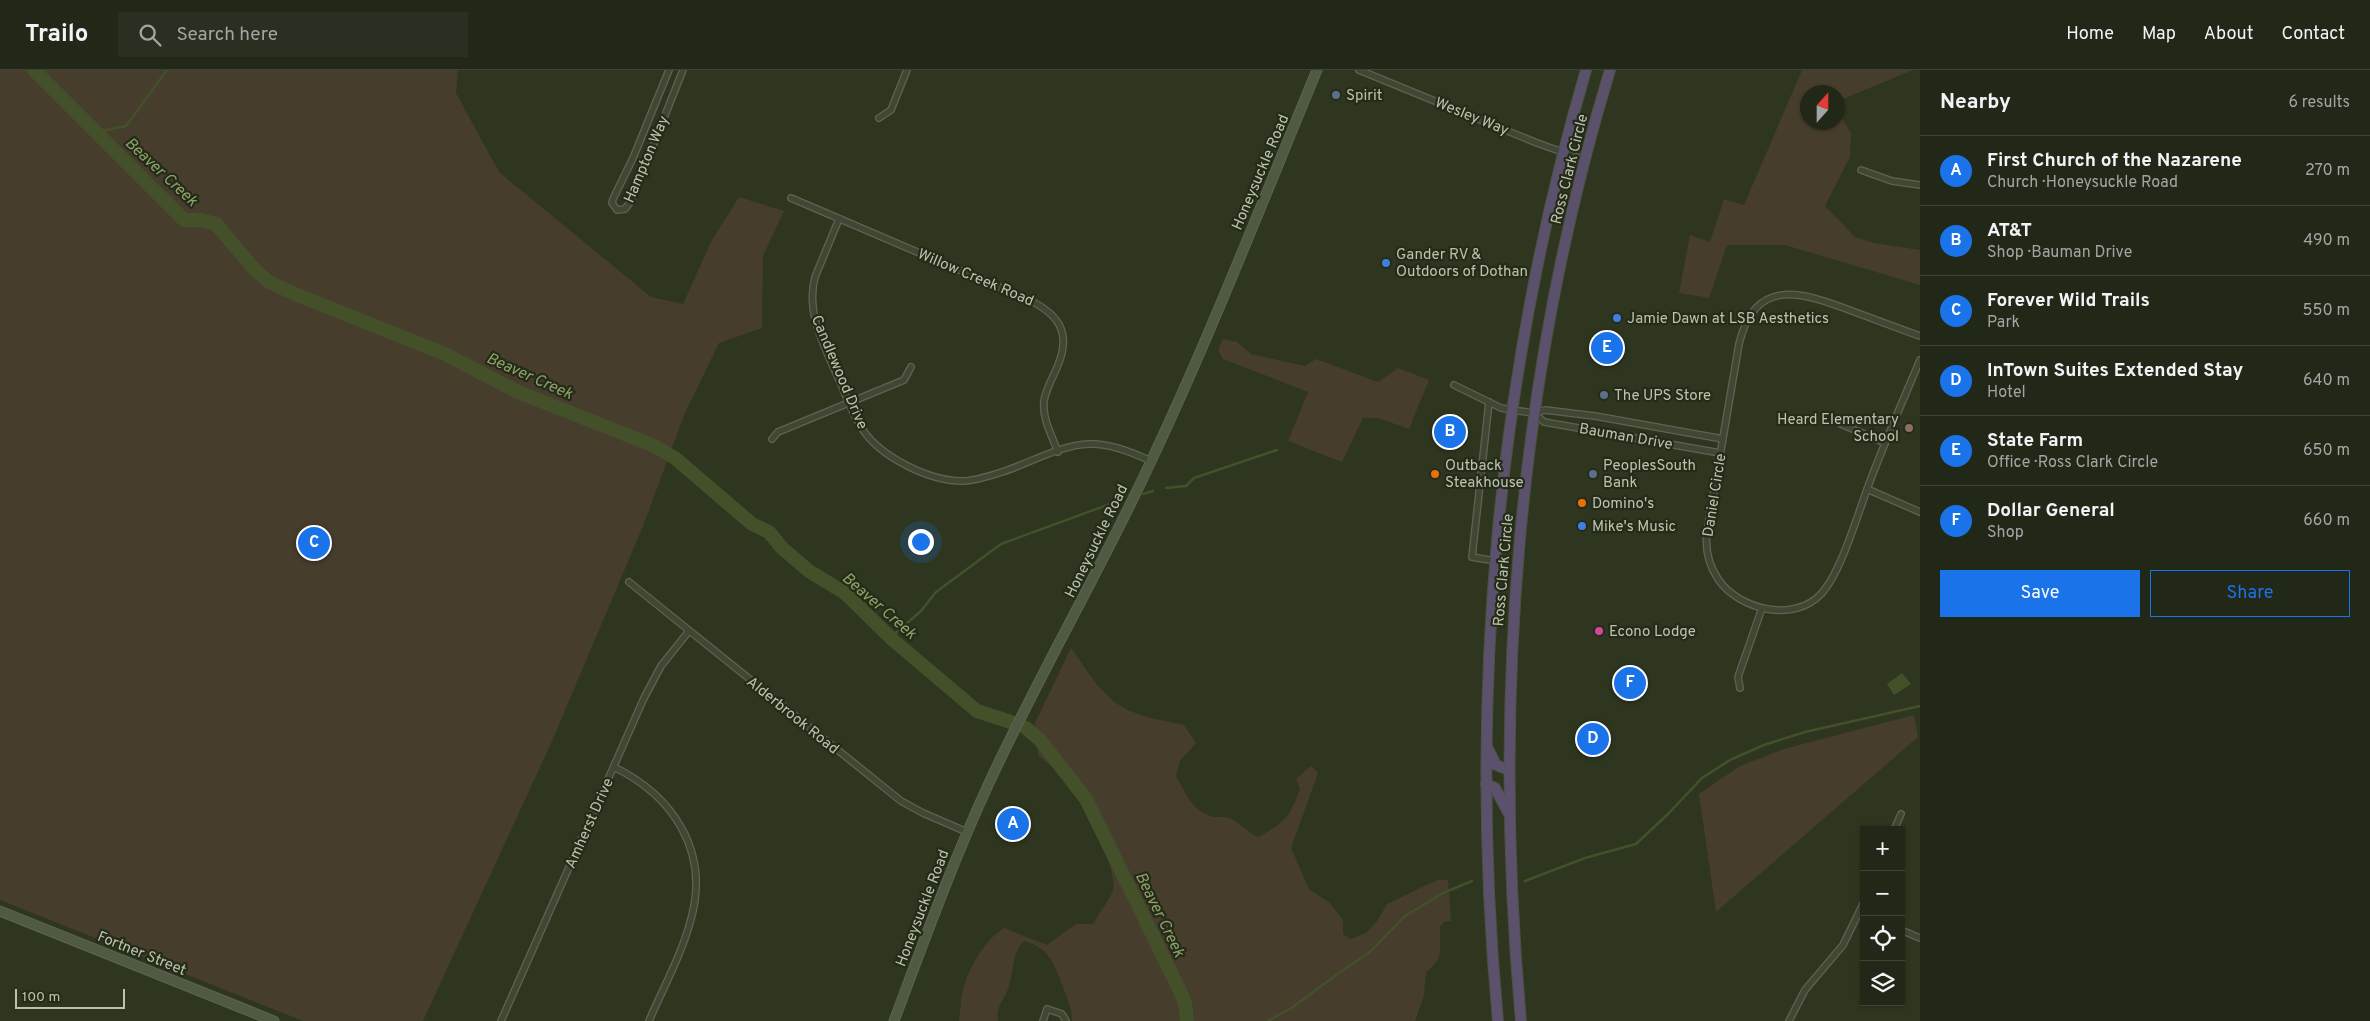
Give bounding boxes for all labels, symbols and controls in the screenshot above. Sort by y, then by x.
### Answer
search box [118,12,468,57]
text: Trailo [25,20,88,50]
icon: search [136,21,164,49]
text: Search here [176,23,278,47]
text: Home [2066,23,2114,46]
text: Map [2142,23,2176,46]
text: About [2204,23,2253,46]
text: Contact [2281,23,2345,46]
north arrow [1800,85,1845,130]
place label: Spirit [1346,87,1383,106]
marker: Spirit [1330,89,1342,101]
text: Nearby [1940,89,2011,116]
text: 6 results [2288,93,2350,113]
street label: Wesley Way [1432,94,1511,141]
street label: Honeysuckle Road [1228,112,1294,233]
street label: Ross Clark Circle [1548,112,1593,226]
street label: Hampton Way [620,113,674,206]
water label: Beaver Creek [120,134,202,212]
text: First Church of the Nazarene [1987,149,2242,173]
text: A [1950,161,1962,181]
text: 270 m [2305,161,2350,181]
text: Church · Honeysuckle Road [1987,173,2178,193]
text: AT&T [1987,219,2032,243]
text: B [1950,231,1962,251]
text: 490 m [2303,231,2350,251]
text: Shop · Bauman Drive [1987,243,2132,263]
street label: Willow Creek Road [914,245,1036,311]
place label: Gander RV & Outdoors of Dothan [1396,246,1528,282]
marker: Gander RV & Outdoors of Dothan [1380,257,1392,269]
text: Forever Wild Trails [1987,289,2150,313]
text: C [1951,301,1961,321]
text: 550 m [2303,301,2350,321]
place label: Jamie Dawn at LSB Aesthetics [1627,310,1829,329]
marker: Jamie Dawn at LSB Aesthetics [1611,312,1623,324]
street label: Candlewood Drive [806,313,871,432]
text: Park [1987,313,2020,333]
pin: E [1591,329,1623,367]
water label: Beaver Creek [483,349,576,405]
text: InTown Suites Extended Stay [1987,359,2243,383]
text: D [1950,371,1962,391]
text: 640 m [2303,371,2350,391]
text: Hotel [1987,383,2026,403]
place label: The UPS Store [1614,387,1711,406]
marker: The UPS Store [1598,389,1610,401]
place label: Heard Elementary School [1777,411,1899,447]
pin: B [1434,413,1466,451]
street label: Bauman Drive [1577,420,1674,455]
marker: Heard Elementary School [1903,422,1915,434]
text: State Farm [1987,429,2083,453]
text: E [1951,441,1961,461]
text: 650 m [2303,441,2350,461]
street label: Daniel Circle [1700,452,1731,538]
text: Office · Ross Clark Circle [1987,453,2158,473]
place label: Outback Steakhouse [1445,457,1524,493]
place label: PeoplesSouth Bank [1603,457,1696,493]
marker: Outback Steakhouse [1429,468,1441,480]
marker: PeoplesSouth Bank [1587,468,1599,480]
street label: Honeysuckle Road [1062,482,1133,601]
place label: Domino's [1592,495,1654,514]
marker: Domino's [1576,497,1588,509]
text: Dollar General [1987,499,2115,523]
text: F [1951,511,1961,531]
text: 660 m [2303,511,2350,531]
street label: Ross Clark Circle [1490,513,1519,627]
place label: Mike's Music [1592,518,1676,537]
marker: Mike's Music [1576,520,1588,532]
text: Shop [1987,523,2024,543]
pin: C [298,524,330,562]
your location [908,529,934,555]
water label: Beaver Creek [837,569,921,645]
button: Save [1940,570,2140,617]
button: Share [2150,570,2350,617]
place label: Econo Lodge [1609,623,1696,642]
marker: Econo Lodge [1593,625,1605,637]
pin: F [1614,664,1646,702]
street label: Alderbrook Road [742,673,842,759]
pin: D [1577,720,1609,758]
street label: Amherst Drive [562,775,619,872]
pin: A [997,805,1029,843]
map controls [1860,826,1905,1006]
button: + [1860,826,1905,871]
street label: Honeysuckle Road [892,847,954,970]
water label: Beaver Creek [1130,869,1189,962]
button: − [1860,871,1905,916]
button: locate [1860,916,1905,961]
street label: Fortner Street [94,928,189,981]
button: layers [1860,961,1905,1006]
scale bar [15,986,125,1009]
text: 100 m [22,989,60,1006]

